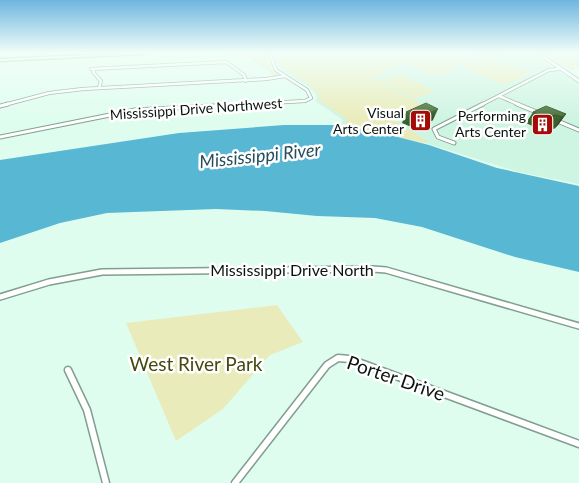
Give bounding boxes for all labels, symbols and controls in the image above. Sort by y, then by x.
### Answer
street label: Mississippi Drive Northwest [109,94,283,123]
place label: Visual Arts Center [333,104,404,137]
place label: Performing Arts Center [455,107,526,140]
building icon: Visual Arts Center [408,109,432,133]
building icon: Performing Arts Center [530,112,554,136]
water label: Mississippi River [198,138,322,172]
street label: Mississippi Drive North [210,260,374,279]
street label: Porter Drive [344,350,448,405]
park label: West River Park [130,352,263,375]

